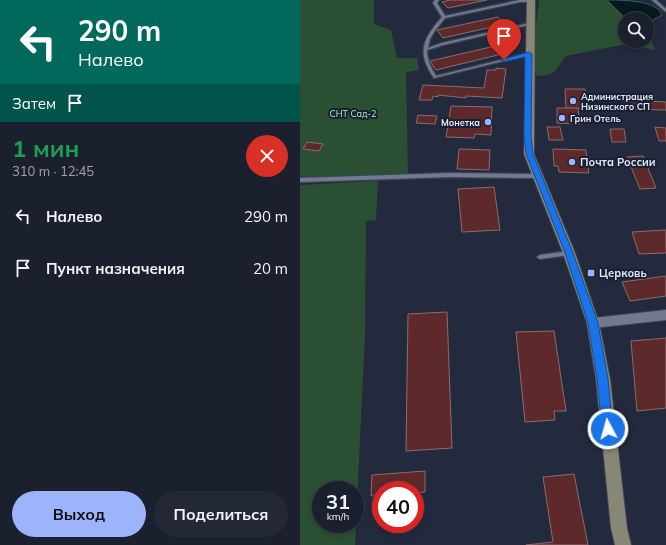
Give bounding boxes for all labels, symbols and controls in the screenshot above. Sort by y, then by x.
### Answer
map controls [618,12,654,48]
button: search [618,12,654,48]
text: 290 m [78,13,161,48]
icon: left [12,16,64,68]
pin [487,19,521,60]
icon: arrive [493,25,515,47]
text: Налево [78,48,144,71]
place label: Администрация Низинского СП [581,91,653,112]
icon: arrive [64,92,86,114]
text: Затем [12,94,56,113]
marker: Администрация Низинского СП [568,96,578,106]
park label: СНТ Сад-2 [330,108,376,119]
marker: Грин Отель [557,113,567,123]
place label: Грин Отель [570,113,621,124]
place label: Монетка [441,117,480,128]
marker: Монетка [483,117,493,127]
text: 1 мин [12,133,79,163]
button: close [246,135,288,177]
place label: Почта России [580,155,656,169]
marker: Почта России [567,157,577,167]
text: 310 m · 12:45 [12,163,94,179]
icon: left [12,205,34,227]
text: Налево [46,207,102,226]
text: 290 m [244,207,288,226]
icon: arrive [12,257,34,279]
text: Пункт назначения [46,259,185,278]
text: 20 m [253,259,288,278]
place label: Церковь [599,266,647,280]
marker: Церковь [586,268,596,278]
position arrow [587,408,629,450]
speed limit sign: 40 [372,481,424,533]
text: 31 [326,489,350,514]
button: Выход [12,491,146,537]
button: Поделиться [154,491,288,537]
text: km/h [327,510,349,523]

